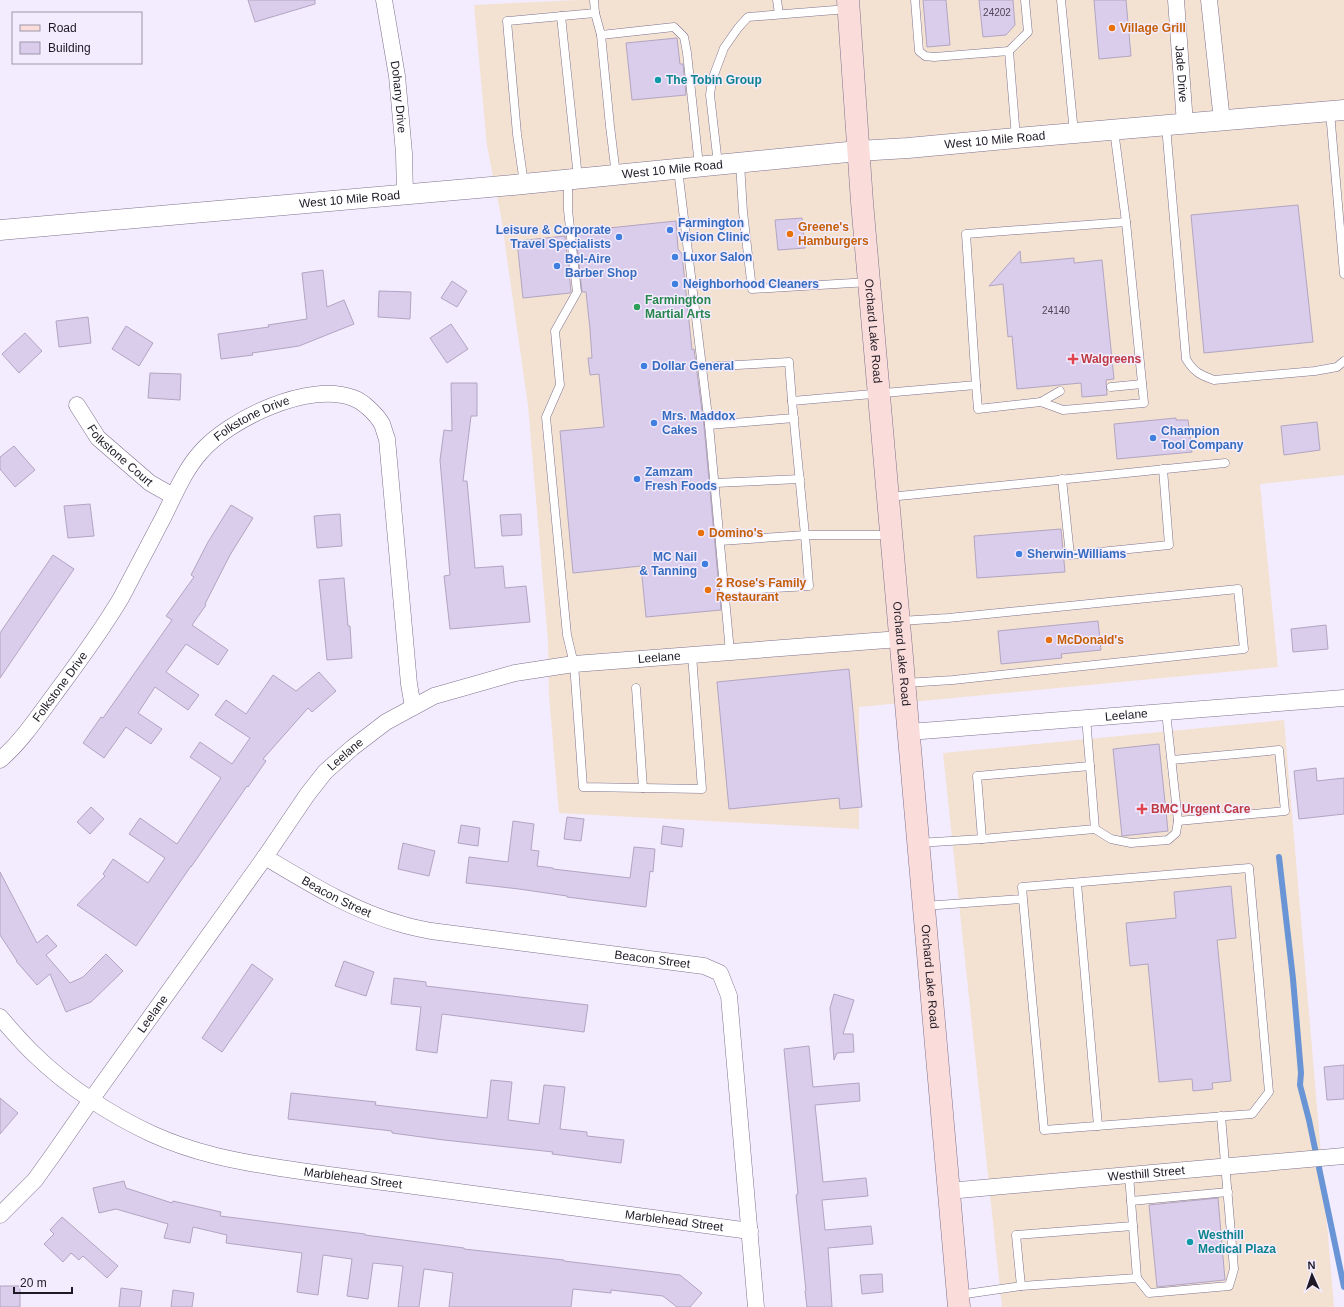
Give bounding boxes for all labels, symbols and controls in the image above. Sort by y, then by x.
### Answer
house number: 24202 [983,7,1011,18]
legend [12,12,142,64]
text: Road [48,21,77,35]
place label: Village Grill [1120,21,1186,35]
marker: Village Grill [1107,23,1117,33]
text: Building [48,41,91,55]
street label: Jade Drive [1172,45,1190,103]
street label: Dohany Drive [387,60,409,134]
place label: The Tobin Group [666,73,762,87]
marker: The Tobin Group [653,75,663,85]
street label: West 10 Mile Road [944,129,1046,152]
street label: West 10 Mile Road [621,157,723,181]
street label: West 10 Mile Road [299,188,401,211]
place label: Farmington Vision Clinic [678,216,750,244]
place label: Greene's Hamburgers [798,220,869,248]
place label: Leisure & Corporate Travel Specialists [496,223,611,251]
marker: Farmington Vision Clinic [665,225,675,235]
marker: Greene's Hamburgers [785,229,795,239]
marker: Leisure & Corporate Travel Specialists [614,232,624,242]
place label: Luxor Salon [683,250,752,264]
place label: Bel-Aire Barber Shop [565,252,637,280]
marker: Luxor Salon [670,252,680,262]
marker: Bel-Aire Barber Shop [552,261,562,271]
place label: Neighborhood Cleaners [683,277,819,291]
street label: Orchard Lake Road [862,278,885,384]
marker: Neighborhood Cleaners [670,279,680,289]
place label: Farmington Martial Arts [645,293,711,321]
marker: Farmington Martial Arts [632,302,642,312]
house number: 24140 [1042,305,1070,316]
place label: Walgreens [1081,352,1142,366]
marker: Walgreens [1068,354,1078,364]
place label: Dollar General [652,359,734,373]
marker: Dollar General [639,361,649,371]
street label: Folkstone Drive [211,393,291,444]
place label: Mrs. Maddox Cakes [662,409,736,437]
marker: Mrs. Maddox Cakes [649,418,659,428]
street label: Folkstone Court [84,422,156,490]
place label: Champion Tool Company [1161,424,1244,452]
marker: Champion Tool Company [1148,433,1158,443]
place label: Zamzam Fresh Foods [645,465,717,493]
marker: Zamzam Fresh Foods [632,474,642,484]
place label: Domino's [709,526,764,540]
marker: Domino's [696,528,706,538]
place label: Sherwin-Williams [1027,547,1127,561]
marker: Sherwin-Williams [1014,549,1024,559]
place label: MC Nail & Tanning [639,550,697,578]
marker: MC Nail & Tanning [700,559,710,569]
place label: 2 Rose's Family Restaurant [716,576,807,604]
marker: 2 Rose's Family Restaurant [703,585,713,595]
street label: Orchard Lake Road [890,601,913,707]
place label: McDonald's [1057,633,1124,647]
marker: McDonald's [1044,635,1054,645]
street label: Folkstone Drive [30,649,91,725]
street label: Leelane [637,649,681,666]
street label: Leelane [1104,706,1149,724]
street label: Leelane [324,735,366,774]
place label: BMC Urgent Care [1151,802,1251,816]
marker: BMC Urgent Care [1136,803,1148,815]
street label: Beacon Street [299,873,374,920]
street label: Orchard Lake Road [918,924,942,1029]
street label: Beacon Street [614,948,692,971]
street label: Leelane [134,992,171,1035]
street label: Westhill Street [1107,1163,1186,1184]
street label: Marblehead Street [303,1165,404,1191]
street label: Marblehead Street [624,1207,725,1234]
place label: Westhill Medical Plaza [1198,1228,1276,1256]
marker: Westhill Medical Plaza [1185,1237,1195,1247]
north arrow [1292,1255,1332,1295]
text: N [1307,1259,1316,1271]
scale bar [14,1269,72,1295]
text: 20 m [20,1276,47,1290]

